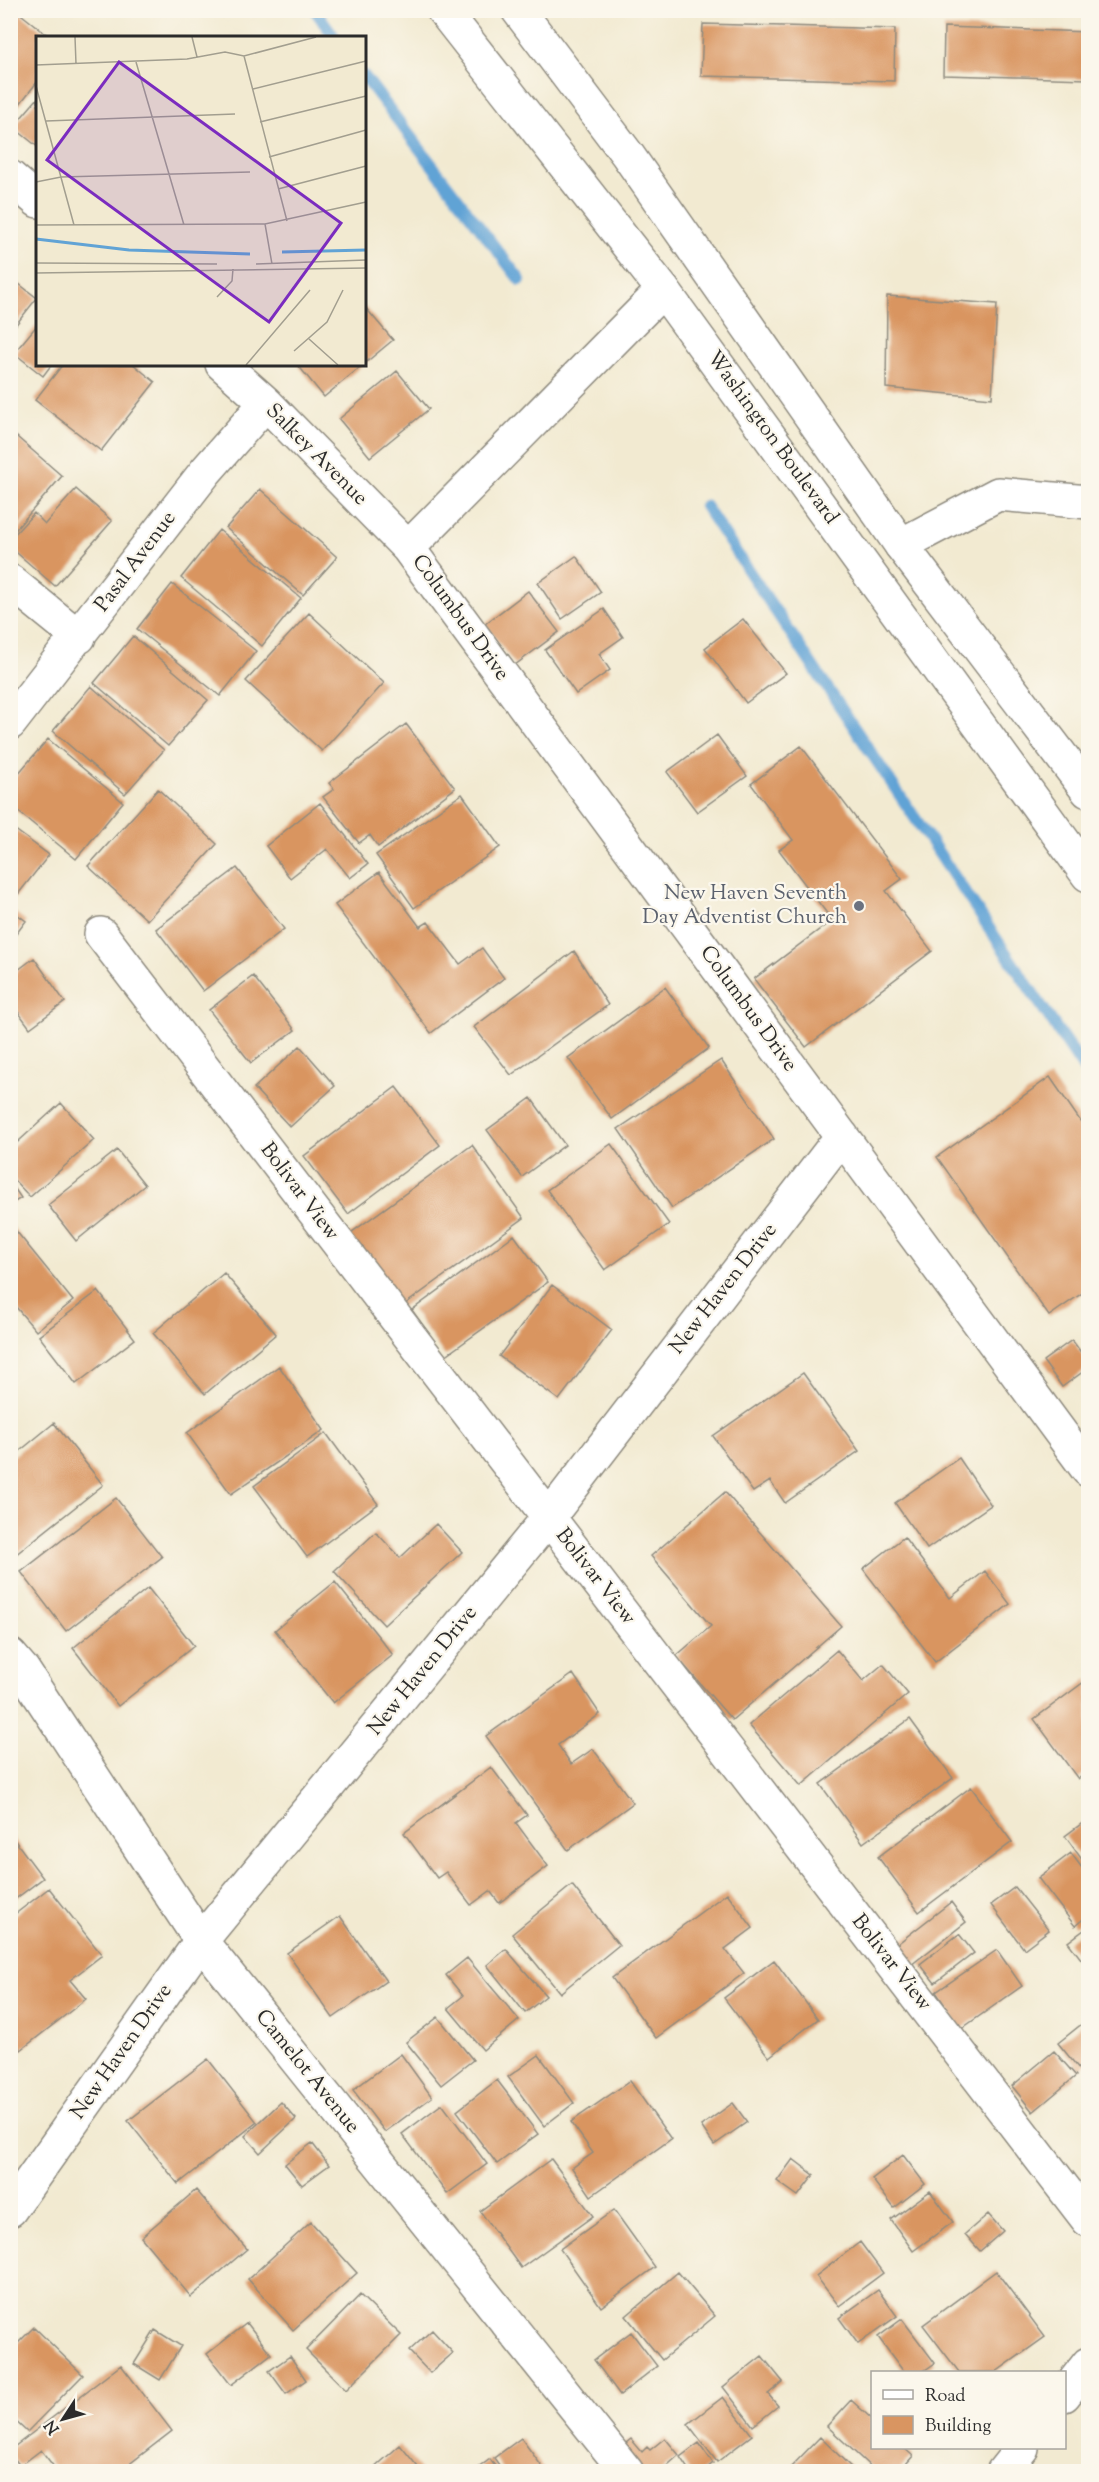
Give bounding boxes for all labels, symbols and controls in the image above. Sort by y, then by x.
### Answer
inset map [36,36,366,366]
street label: Washington Boulevard [699,345,845,531]
street label: Salkey Avenue [258,397,374,513]
street label: Pasal Avenue [88,505,184,619]
street label: Columbus Drive [404,549,516,687]
place label: New Haven Seventh Day Adventist Church [642,879,847,933]
marker: New Haven Seventh Day Adventist Church [852,899,866,913]
street label: Columbus Drive [692,940,804,1078]
street label: Bolivar View [252,1137,346,1247]
street label: New Haven Drive [663,1217,785,1361]
street label: Bolivar View [548,1522,643,1632]
street label: New Haven Drive [361,1600,485,1742]
street label: Bolivar View [844,1908,939,2018]
street label: New Haven Drive [64,1978,180,2126]
street label: Camelot Avenue [248,2003,366,2141]
legend [871,2371,1066,2449]
text: Road [925,2384,965,2410]
north arrow [33,2389,93,2449]
text: N [40,2414,66,2438]
text: Building [925,2414,991,2440]

